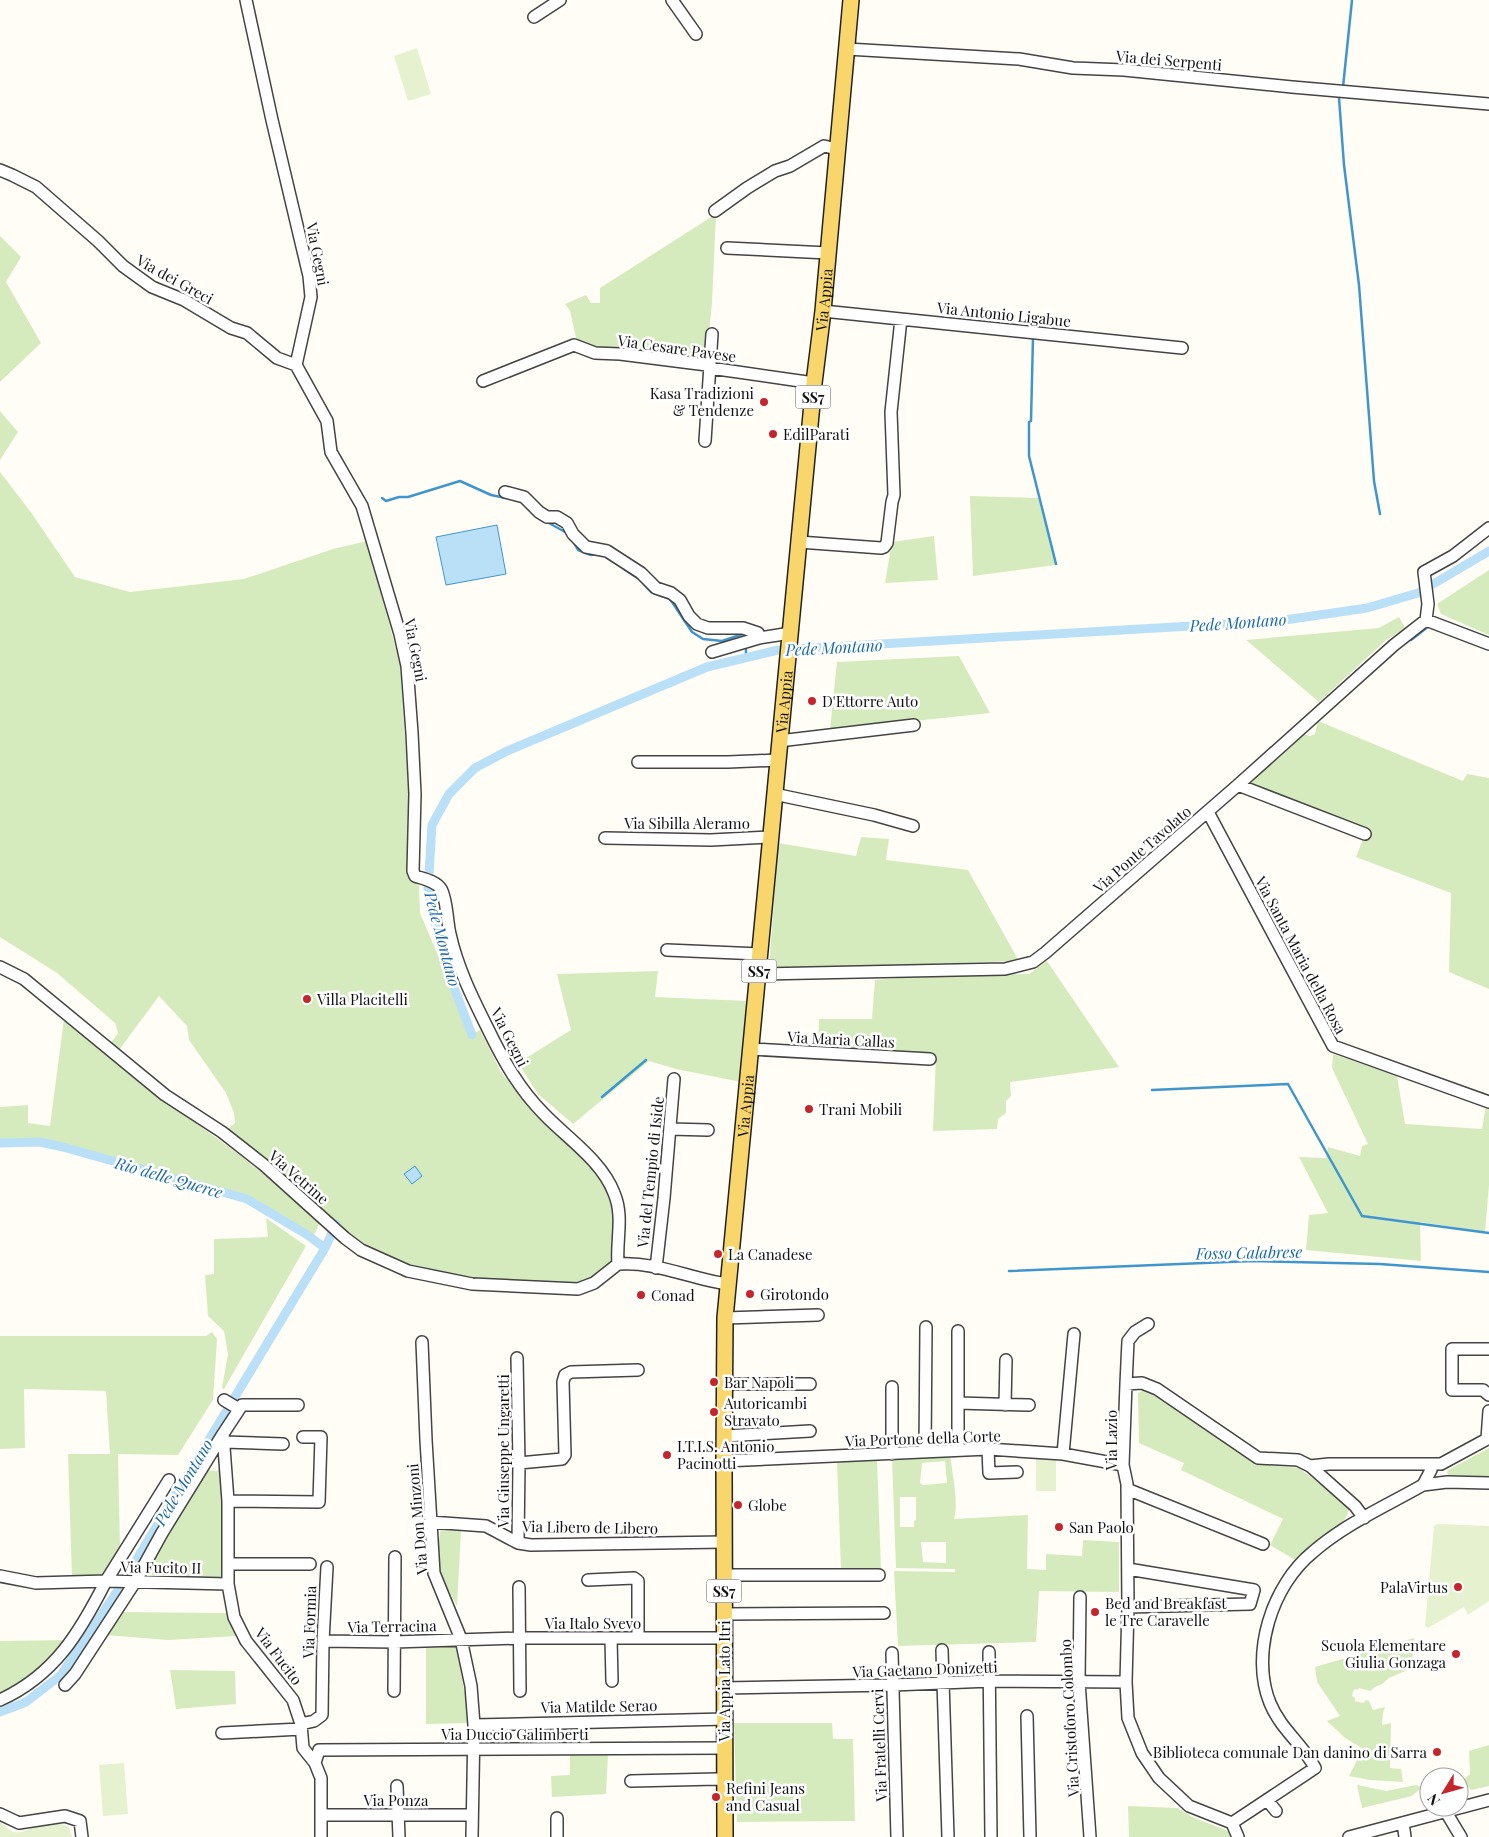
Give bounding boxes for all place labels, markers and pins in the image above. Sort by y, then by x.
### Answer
place label: Kasa Tradizioni & Tendenze [650,383,755,420]
marker: Kasa Tradizioni & Tendenze [758,396,770,408]
place label: EdilParati [783,424,850,444]
marker: EdilParati [767,428,779,440]
place label: D'Ettorre Auto [822,691,918,711]
marker: D'Ettorre Auto [806,695,818,707]
place label: Villa Placitelli [316,989,409,1009]
marker: Villa Placitelli [301,993,313,1005]
place label: Trani Mobili [819,1099,903,1119]
marker: Trani Mobili [803,1103,815,1115]
place label: La Canadese [728,1244,813,1264]
marker: La Canadese [712,1248,724,1260]
place label: Girotondo [760,1284,829,1304]
place label: Conad [651,1285,695,1305]
marker: Girotondo [744,1288,756,1300]
marker: Conad [635,1289,647,1301]
place label: Bar Napoli [724,1372,795,1392]
marker: Bar Napoli [708,1376,720,1388]
place label: Autoricambi Stravato [723,1393,808,1430]
marker: Autoricambi Stravato [708,1406,720,1418]
place label: I.T.I.S. Antonio Pacinotti [677,1436,774,1473]
marker: I.T.I.S. Antonio Pacinotti [661,1449,673,1461]
place label: Globe [748,1495,787,1515]
marker: Globe [732,1499,744,1511]
place label: San Paolo [1069,1517,1134,1537]
marker: San Paolo [1053,1521,1065,1533]
place label: PalaVirtus [1380,1577,1448,1597]
marker: PalaVirtus [1452,1581,1464,1593]
place label: Bed and Breakfast le Tre Caravelle [1105,1593,1227,1630]
marker: Bed and Breakfast le Tre Caravelle [1089,1606,1101,1618]
place label: Scuola Elementare Giulia Gonzaga [1321,1635,1447,1672]
marker: Scuola Elementare Giulia Gonzaga [1450,1648,1462,1660]
place label: Biblioteca comunale Dan danino di Sarra [1153,1742,1428,1762]
marker: Biblioteca comunale Dan danino di Sarra [1431,1746,1443,1758]
place label: Refini Jeans and Casual [726,1778,805,1815]
marker: Refini Jeans and Casual [710,1791,722,1803]

